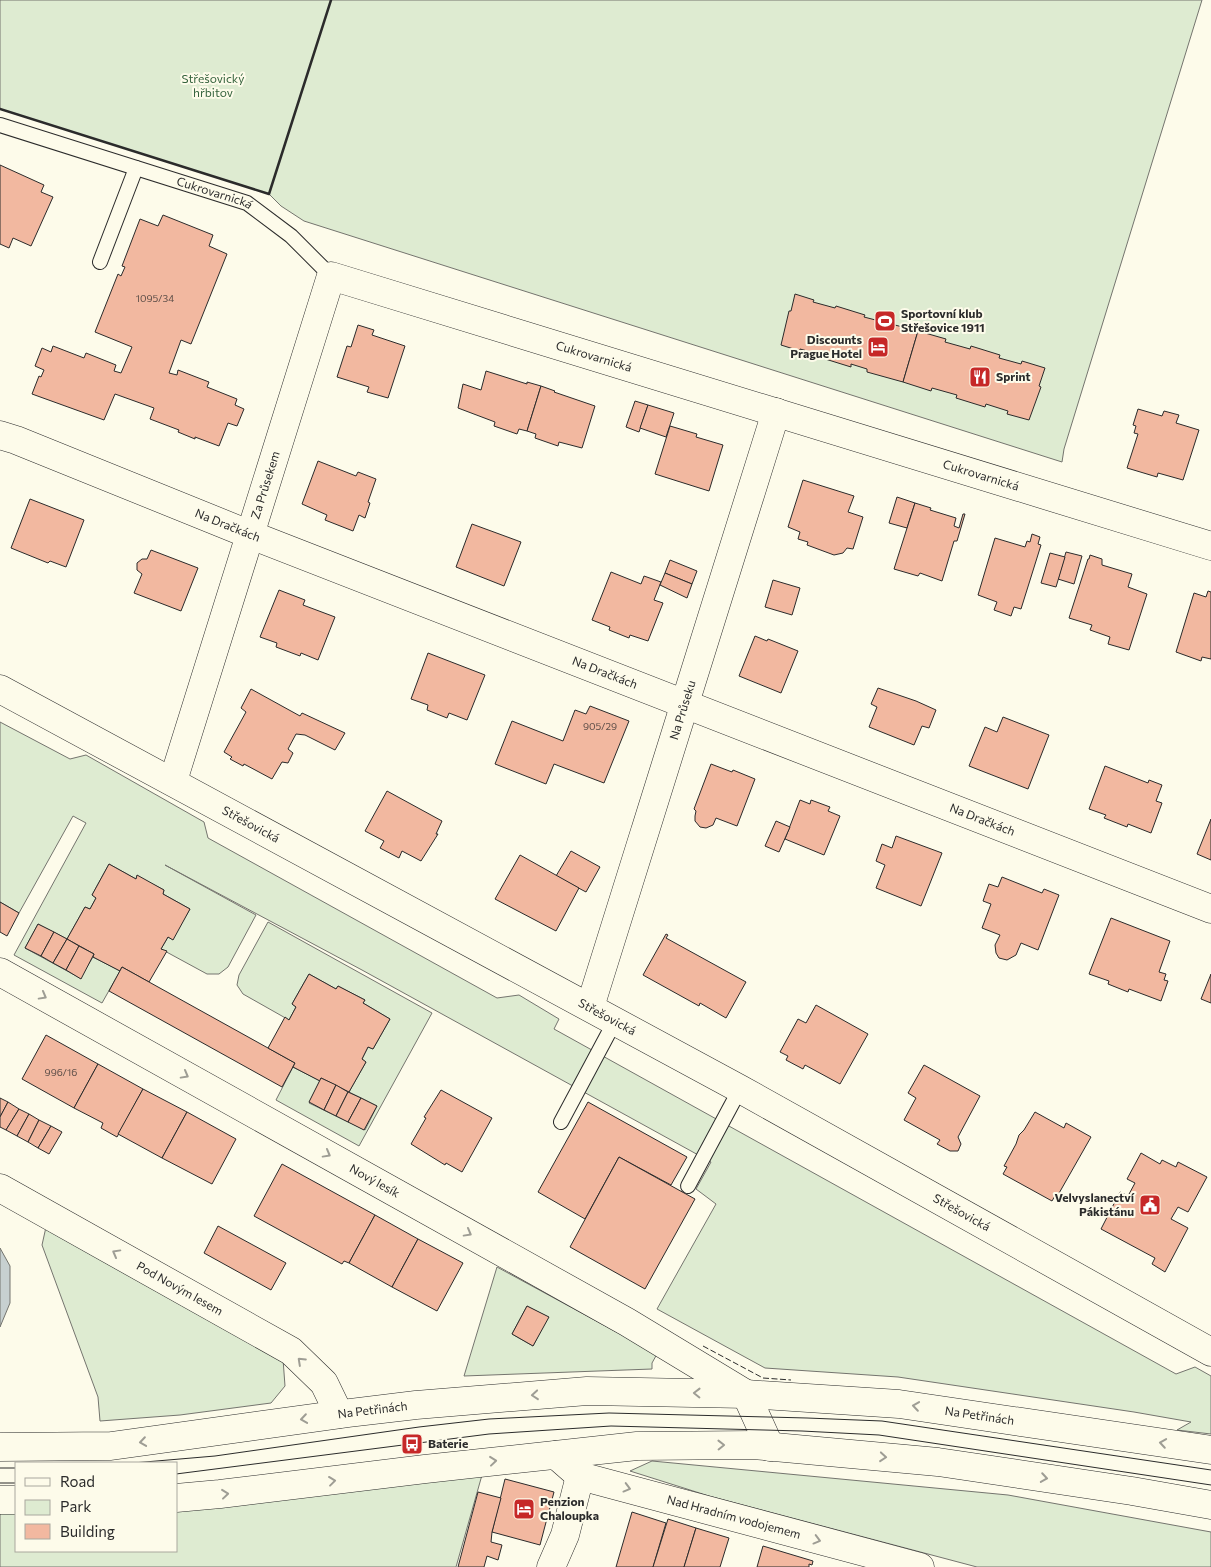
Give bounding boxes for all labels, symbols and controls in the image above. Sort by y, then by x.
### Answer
park label: Střešovický hřbitov [181,71,245,99]
street label: Cukrovarnická [175,173,256,211]
house number: 1095/34 [136,292,174,304]
place label: Sportovní klub Střešovice 1911 [901,306,985,334]
sports icon: Sportovní klub Střešovice 1911 [873,309,897,333]
place label: Discounts Prague Hotel [790,332,862,360]
hotel icon: Discounts Prague Hotel [866,335,890,359]
street label: Cukrovarnická [554,337,634,374]
restaurant icon: Sprint [968,365,992,389]
place label: Sprint [996,369,1031,383]
street label: Za Průsekem [247,449,282,521]
street label: Cukrovarnická [942,456,1021,493]
street label: Na Dračkách [193,505,263,544]
street label: Na Dračkách [571,653,640,691]
street label: Na Průseku [666,678,698,741]
house number: 905/29 [583,720,617,732]
street label: Na Dračkách [948,800,1017,838]
street label: Střešovická [220,802,282,845]
one-way arrow [37,990,46,1000]
street label: Střešovická [576,995,639,1037]
house number: 996/16 [45,1066,77,1078]
one-way arrow [179,1069,188,1079]
one-way arrow [321,1148,330,1158]
street label: Nový lesík [348,1161,403,1200]
street label: Střešovická [931,1190,993,1233]
place label: Velvyslanectví Pákistánu [1055,1190,1135,1218]
public building icon: Velvyslanectví Pákistánu [1138,1193,1162,1217]
one-way arrow [463,1227,472,1237]
one-way arrow [112,1249,121,1259]
street label: Pod Novým lesem [135,1258,226,1318]
one-way arrow [298,1358,307,1367]
one-way arrow [693,1388,700,1398]
one-way arrow [531,1389,539,1400]
street label: Na Petřinách [337,1398,408,1420]
one-way arrow [911,1402,920,1412]
street label: Na Petřinách [944,1403,1015,1427]
one-way arrow [299,1413,307,1424]
bus stop icon: Baterie [400,1432,424,1456]
one-way arrow [138,1436,147,1446]
place label: Baterie [428,1436,468,1450]
one-way arrow [1158,1438,1167,1448]
one-way arrow [718,1440,725,1450]
one-way arrow [879,1451,887,1462]
one-way arrow [489,1456,497,1467]
legend [15,1462,178,1552]
text: Road [60,1472,95,1490]
one-way arrow [1040,1472,1048,1483]
one-way arrow [327,1476,336,1486]
one-way arrow [622,1483,630,1493]
one-way arrow [221,1489,229,1500]
street label: Nad Hradním vodojemem [665,1492,803,1541]
place label: Penzion Chaloupka [540,1494,599,1522]
text: Park [60,1497,91,1515]
hotel icon: Penzion Chaloupka [512,1497,536,1521]
text: Building [60,1522,115,1540]
one-way arrow [813,1534,821,1544]

